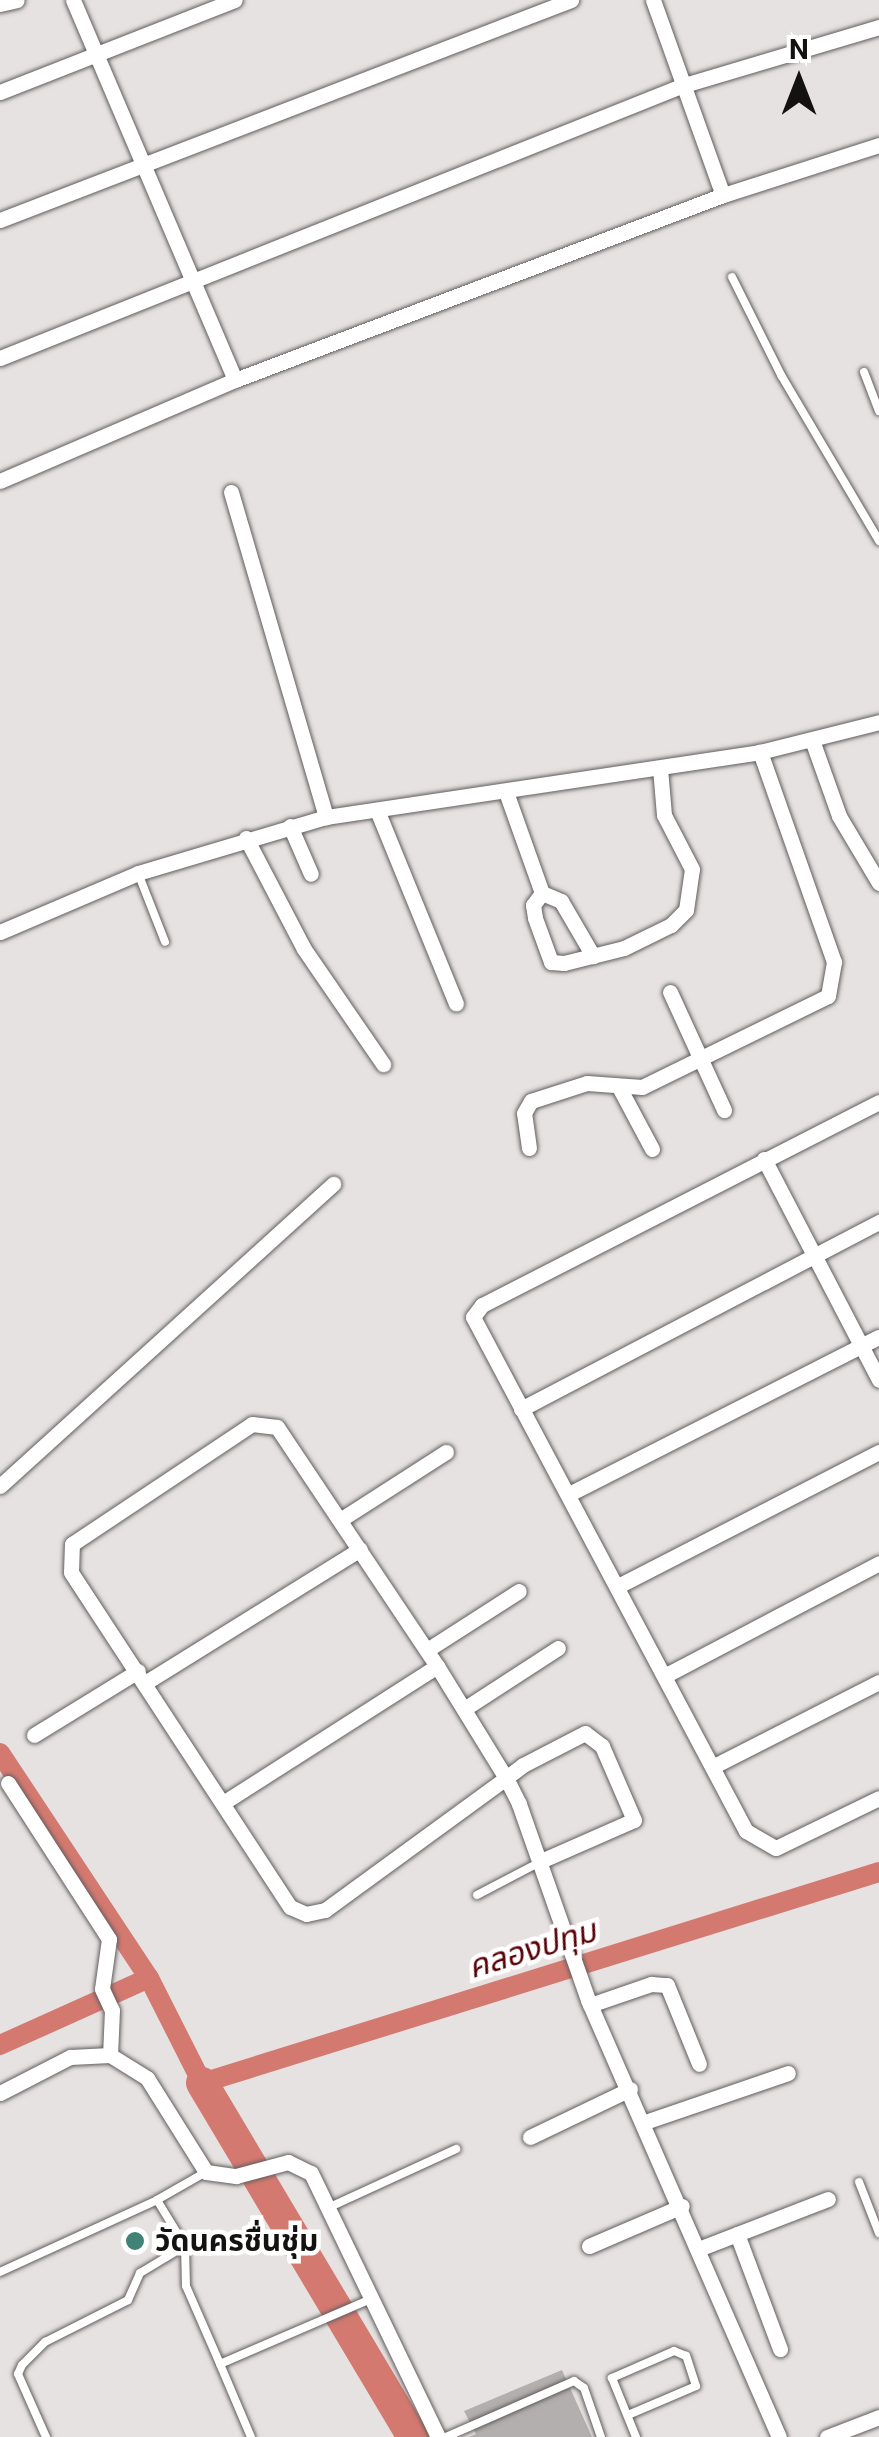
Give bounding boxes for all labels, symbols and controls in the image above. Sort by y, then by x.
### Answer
north arrow [749,30,849,130]
text: N [789,33,809,66]
water label: คลองปทุม [463,1911,601,1987]
place label: วัดนครชื่นชุ่ม [155,2223,318,2259]
marker: วัดนครชื่นชุ่ม [124,2230,146,2252]

